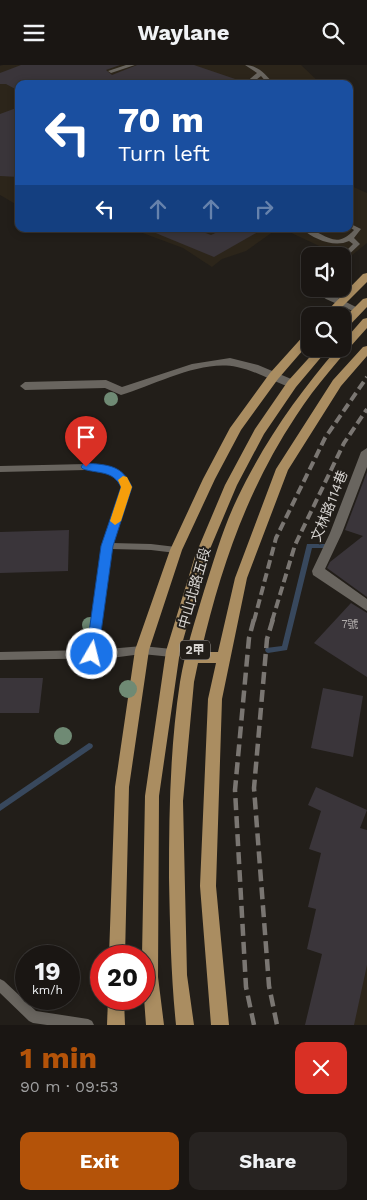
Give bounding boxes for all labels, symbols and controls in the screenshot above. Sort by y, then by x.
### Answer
icon: menu [20,19,48,47]
icon: search [319,19,347,47]
text: Waylane [138,20,229,45]
text: 70 m [118,99,204,141]
icon: left [35,100,100,165]
text: Turn left [118,141,210,166]
icon: left [91,195,119,223]
icon: ahead [144,195,172,223]
icon: ahead [197,195,225,223]
icon: right [250,195,278,223]
map controls [301,247,351,357]
button: sound [301,247,351,297]
button: search [301,307,351,357]
pin [65,416,107,467]
icon: arrive [72,423,100,451]
street label: 文林路114巷 [307,468,351,544]
street label: 中山北路五段 [175,545,213,631]
house number: 7號 [341,618,359,631]
position arrow [65,627,117,679]
road number: 2甲 [180,641,210,659]
speed limit sign: 20 [90,945,155,1010]
text: 19 [34,957,61,986]
text: km/h [32,983,63,997]
text: 1 min [20,1040,97,1075]
button: close [295,1042,347,1094]
text: 90 m · 09:53 [20,1077,118,1096]
button: Exit [20,1132,179,1190]
button: Share [189,1132,347,1190]

